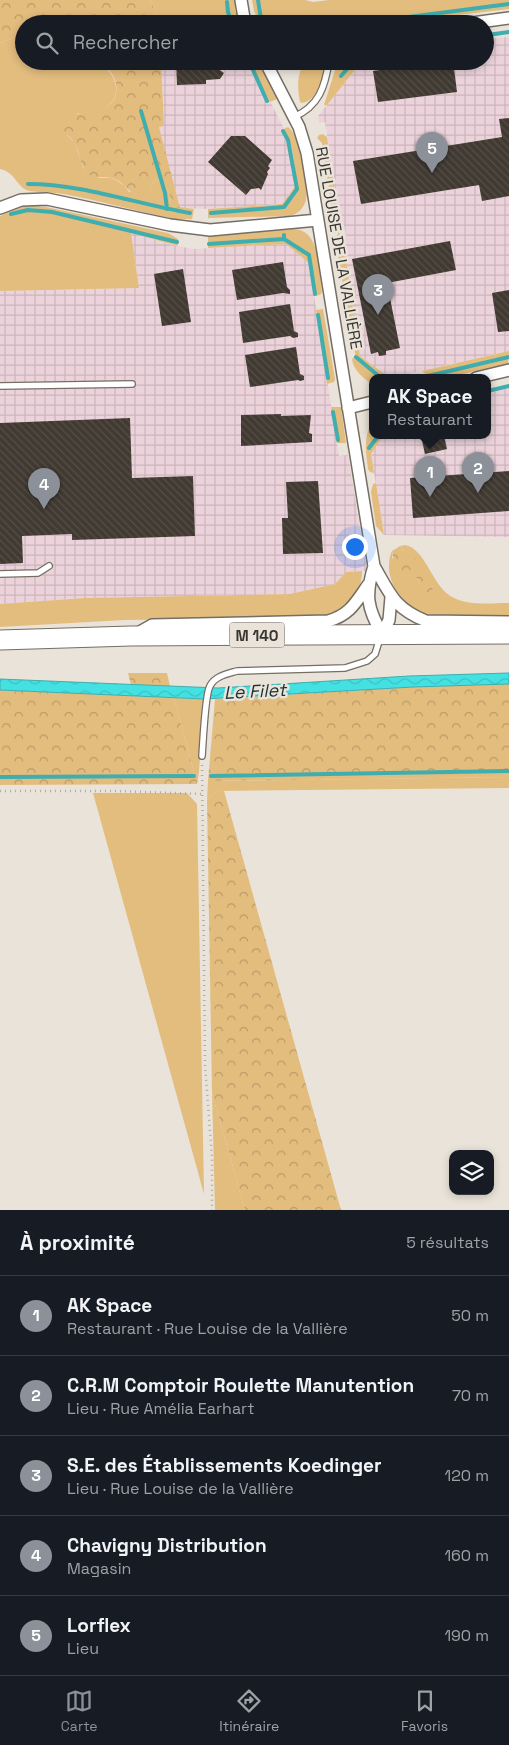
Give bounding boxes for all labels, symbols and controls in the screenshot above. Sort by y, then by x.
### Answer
search box [15,15,494,70]
icon: search [33,29,61,57]
text: Rechercher [73,30,179,55]
pin: 5 [416,132,448,173]
street label: RUE LOUISE DE LA VALLIÈRE [311,145,367,351]
pin: 3 [362,274,394,315]
popup [369,374,491,439]
text: AK Space [387,384,472,409]
text: Restaurant [387,409,473,430]
pin: 2 [462,452,494,493]
pin: 1 [414,456,446,497]
pin: 4 [28,468,60,509]
your location [342,534,368,560]
road number: M 140 [230,622,284,648]
water label: Le Filet [223,678,288,704]
map controls [449,1150,494,1195]
button: layers [449,1150,494,1195]
text: À proximité [20,1229,135,1256]
text: 5 résultats [406,1232,489,1253]
text: AK Space [67,1293,152,1318]
text: 1 [32,1305,40,1326]
text: 50 m [451,1305,489,1326]
text: Restaurant · Rue Louise de la Vallière [67,1318,348,1339]
text: C.R.M Comptoir Roulette Manutention [67,1373,414,1398]
text: 2 [31,1385,41,1406]
text: 70 m [452,1385,489,1406]
text: Lieu · Rue Amélia Earhart [67,1398,255,1419]
text: S.E. des Établissements Koedinger [67,1453,382,1478]
text: 3 [31,1465,41,1486]
text: 120 m [445,1465,489,1486]
text: Lieu · Rue Louise de la Vallière [67,1478,294,1499]
text: Chavigny Distribution [67,1533,267,1558]
text: 4 [31,1545,41,1566]
text: 160 m [444,1545,489,1566]
text: Magasin [67,1558,131,1579]
text: Lorflex [67,1613,131,1638]
text: 5 [31,1625,41,1646]
text: 190 m [444,1625,489,1646]
text: Lieu [67,1638,99,1659]
tab: Carte [61,1687,98,1735]
tab: Itinéraire [219,1687,279,1735]
tab: Favoris [401,1687,448,1735]

